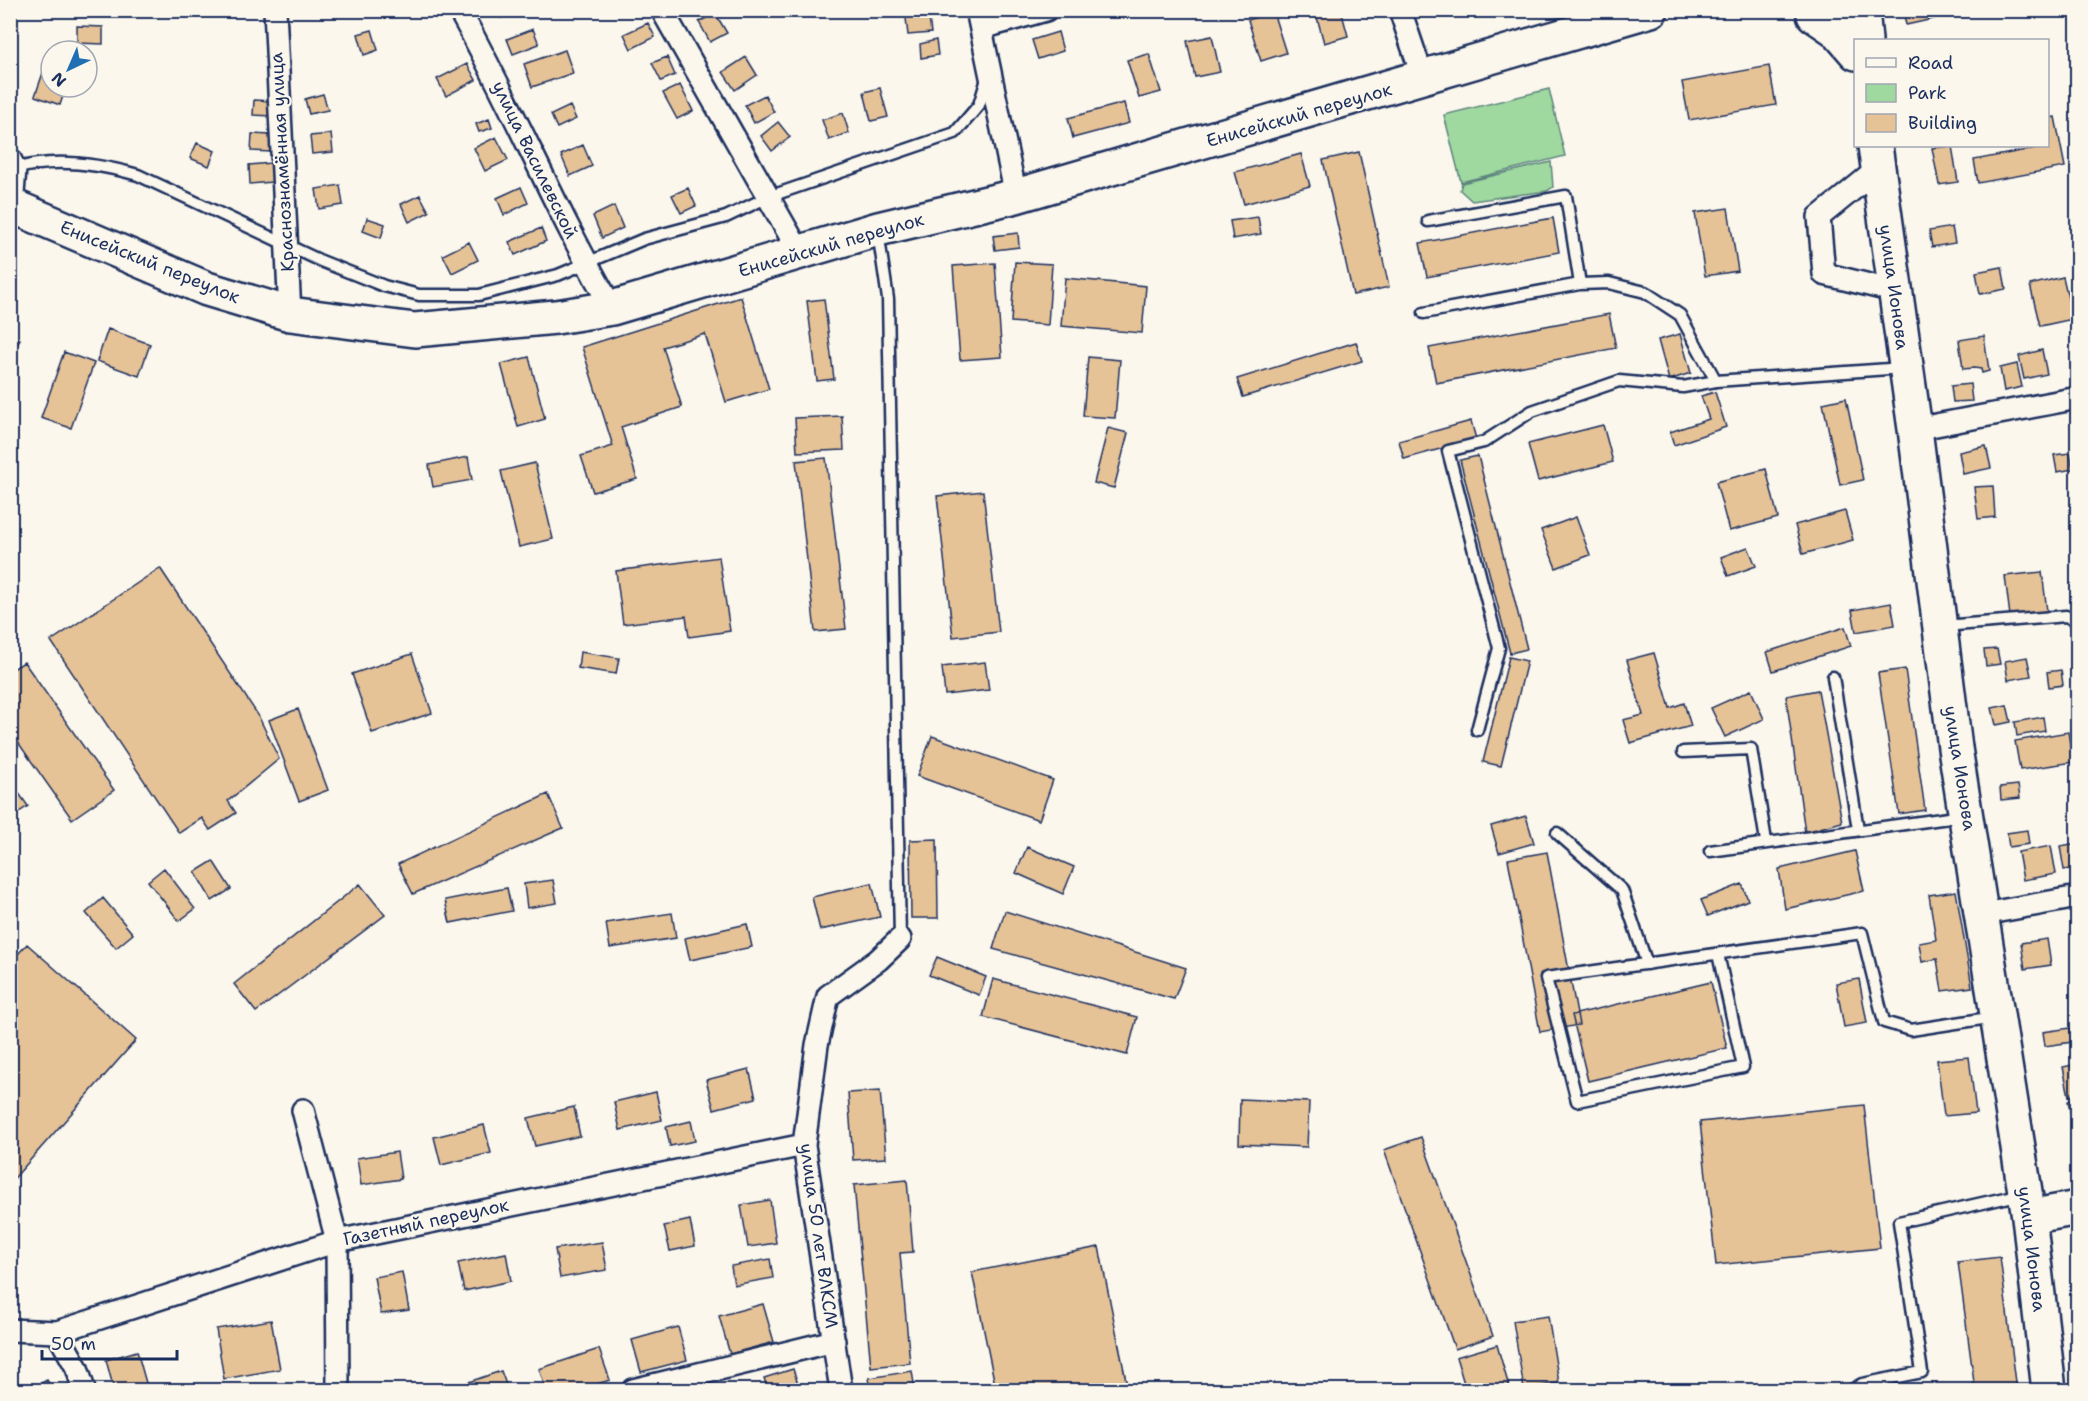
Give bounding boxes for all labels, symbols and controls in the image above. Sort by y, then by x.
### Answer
north arrow [39,39,99,99]
legend [1854,39,2049,147]
text: Road [1908,51,1953,75]
street label: Краснознамённая улица [264,52,300,272]
text: N [47,67,71,91]
street label: улица Василевской [486,77,584,243]
street label: Енисейский переулок [1203,77,1395,153]
text: Park [1908,81,1947,105]
text: Building [1908,111,1977,135]
street label: Енисейский переулок [735,207,927,283]
street label: Енисейский переулок [57,215,244,309]
street label: улица Ионова [1873,223,1915,351]
street label: улица Ионова [1938,704,1982,832]
street label: улица 50 лет ВЛКСМ [794,1142,844,1330]
street label: улица Ионова [2012,1185,2052,1313]
street label: Газетный переулок [341,1193,511,1251]
scale bar [42,1323,177,1361]
text: 50 m [51,1332,96,1356]

